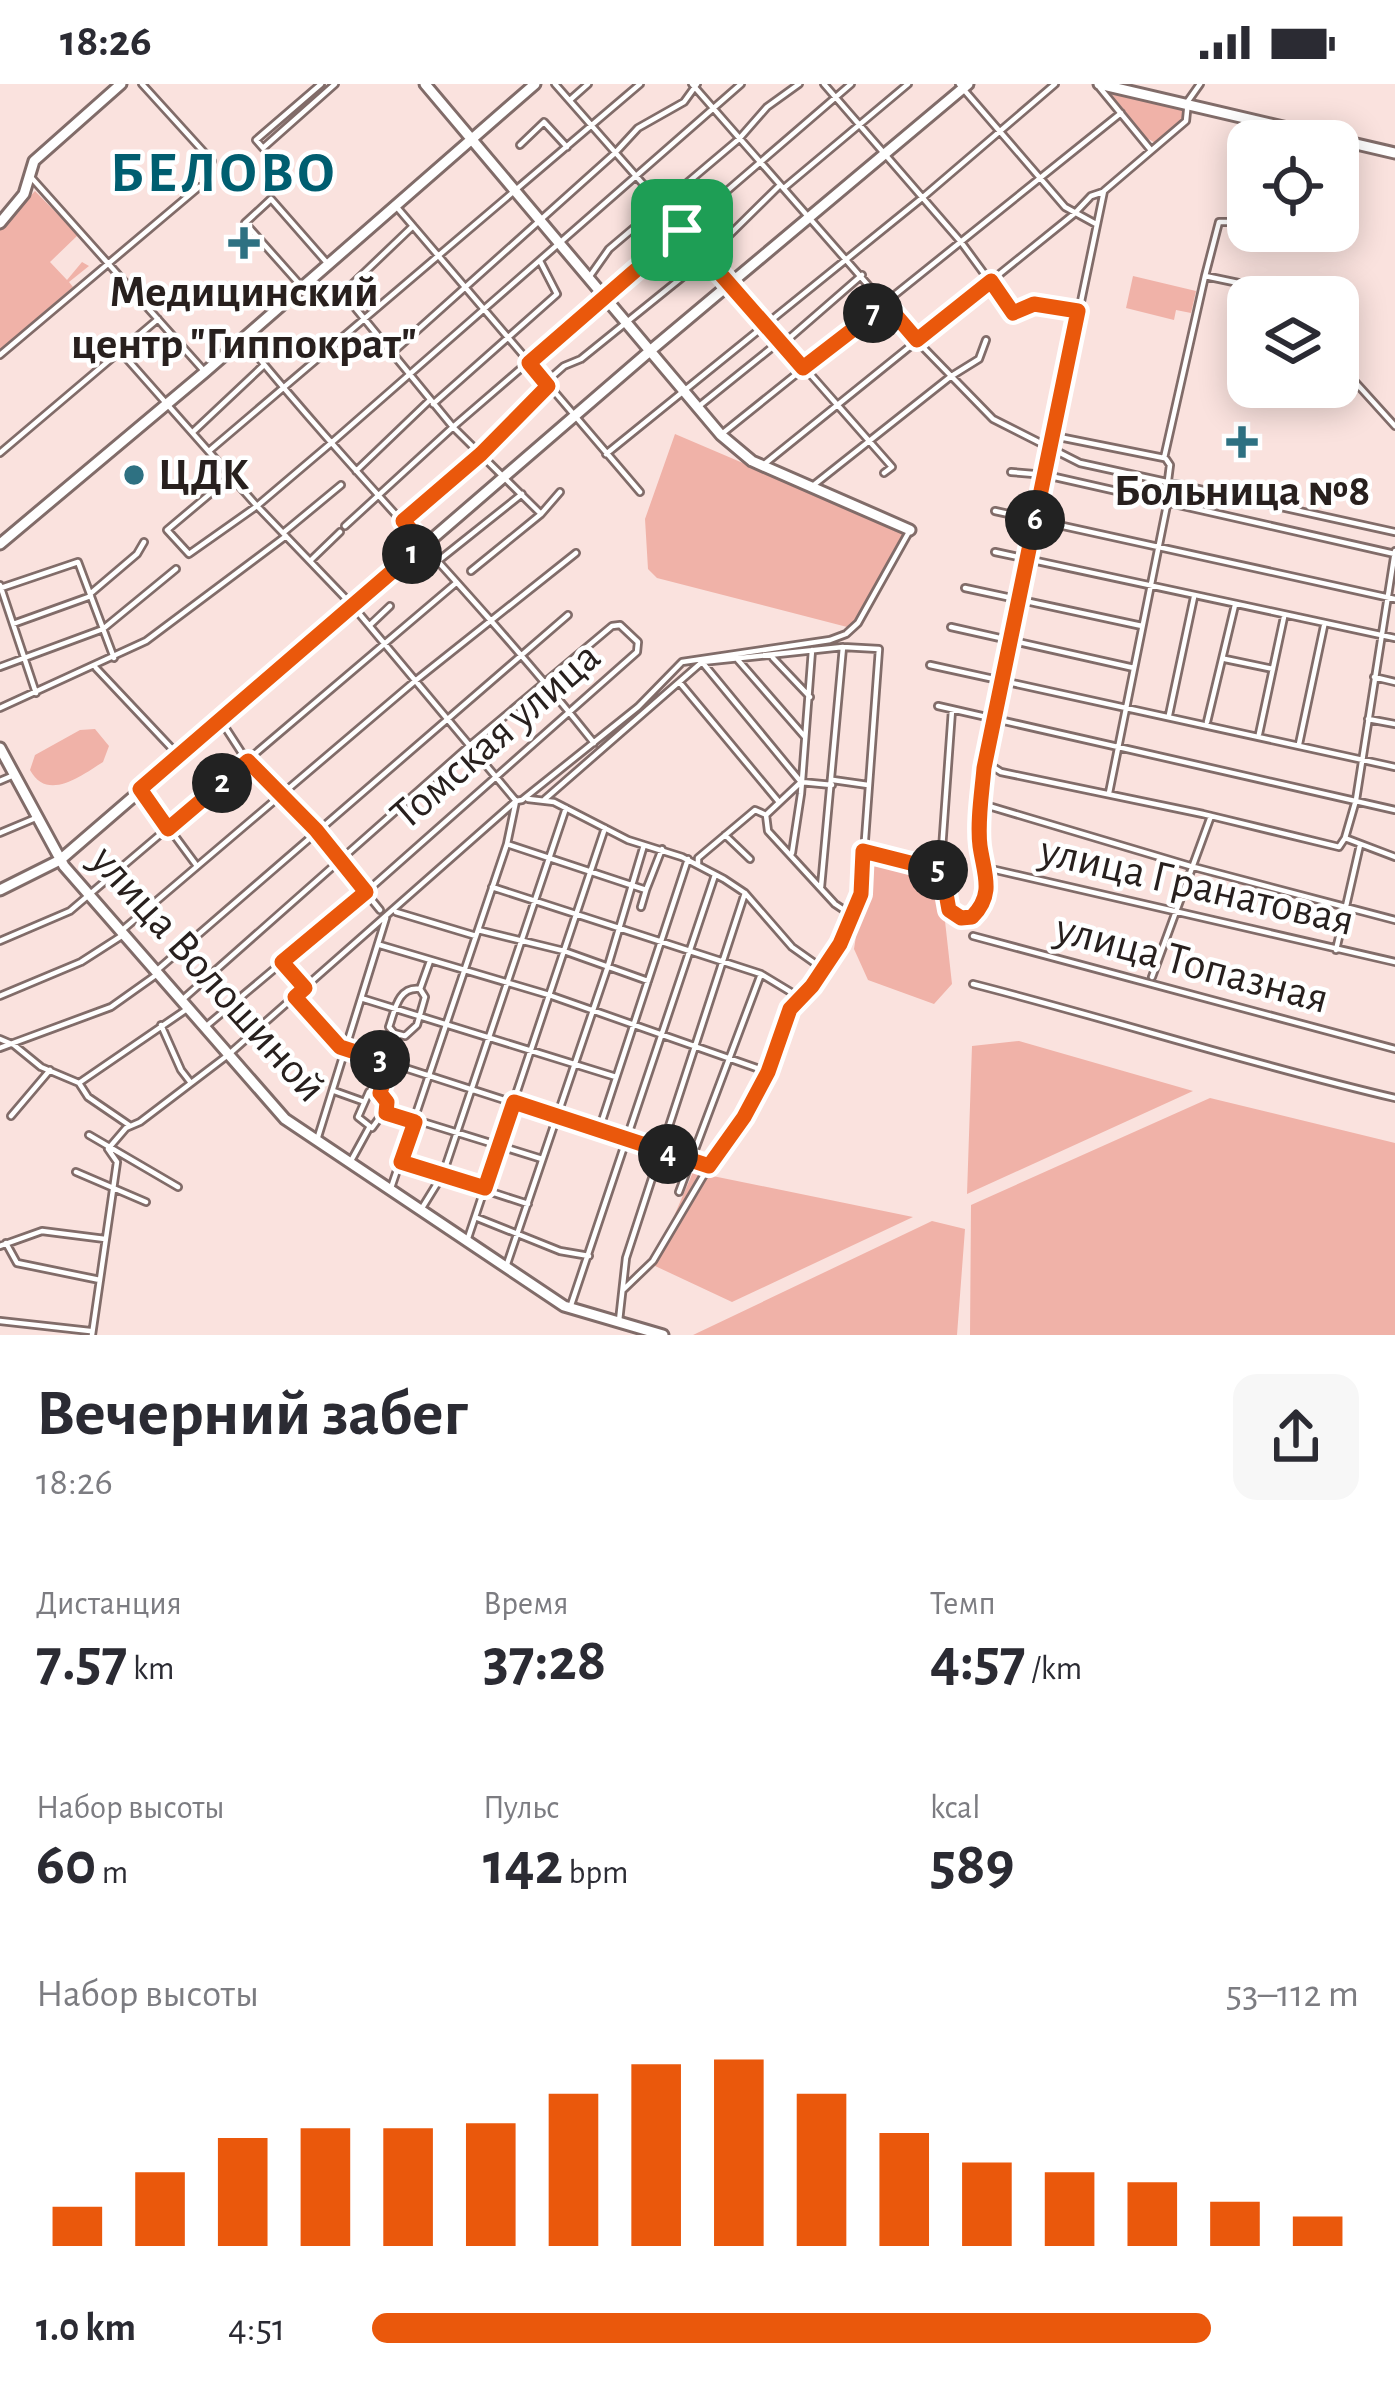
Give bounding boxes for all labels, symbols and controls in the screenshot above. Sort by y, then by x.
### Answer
text: 18:26 [60,19,152,64]
map controls [1227,120,1359,408]
button: locate [1227,120,1359,252]
district label: БЕЛОВО [110,145,338,202]
pin [631,179,733,281]
icon: arrive [649,197,715,263]
marker: Медицинский центр "Гиппократ" [228,227,260,259]
place label: Медицинский центр "Гиппократ" [71,270,417,367]
button: layers [1227,276,1359,408]
pin: 7 [843,283,903,343]
text: 7 [866,296,880,329]
marker: Больница №8 [1226,426,1258,458]
place label: ЦДК [158,453,249,498]
marker: ЦДК [121,462,147,488]
place label: Больница №8 [1114,469,1370,514]
pin: 6 [1005,490,1065,550]
text: 6 [1027,503,1043,536]
pin: 1 [382,524,442,584]
text: 1 [406,537,418,570]
street label: Томская улица [383,634,609,838]
pin: 2 [192,753,252,813]
text: 2 [214,766,230,799]
street label: улица Гранатовая [1035,828,1358,944]
street label: улица Волошиной [81,837,334,1111]
pin: 5 [908,840,968,900]
text: 5 [931,853,945,886]
street label: улица Топазная [1050,906,1333,1022]
pin: 3 [350,1030,410,1090]
text: 3 [373,1043,387,1076]
pin: 4 [638,1124,698,1184]
text: 4 [660,1137,676,1170]
button: share [1233,1374,1359,1500]
text: Вечерний забег [36,1381,468,1447]
text: 18:26 [36,1463,113,1502]
text: Дистанция [36,1588,182,1621]
text: Время [483,1588,569,1621]
text: Темп [930,1588,996,1621]
text: 7.57 [36,1631,128,1691]
text: 37:28 [483,1631,606,1691]
text: 4:57 [930,1631,1026,1691]
text: km [128,1653,174,1686]
text: /km [1026,1653,1082,1686]
text: Набор высоты [36,1792,225,1825]
text: Пульс [483,1792,560,1825]
text: kcal [930,1792,980,1825]
text: 60 [36,1835,96,1895]
text: 142 [483,1835,563,1895]
text: 589 [930,1835,1014,1895]
text: m [96,1857,128,1890]
text: bpm [563,1857,628,1890]
text: Набор высоты [36,1975,259,2014]
text: 53–112 m [1226,1975,1359,2014]
text: 1.0 km [36,2309,136,2348]
text: 4:51 [228,2309,285,2348]

